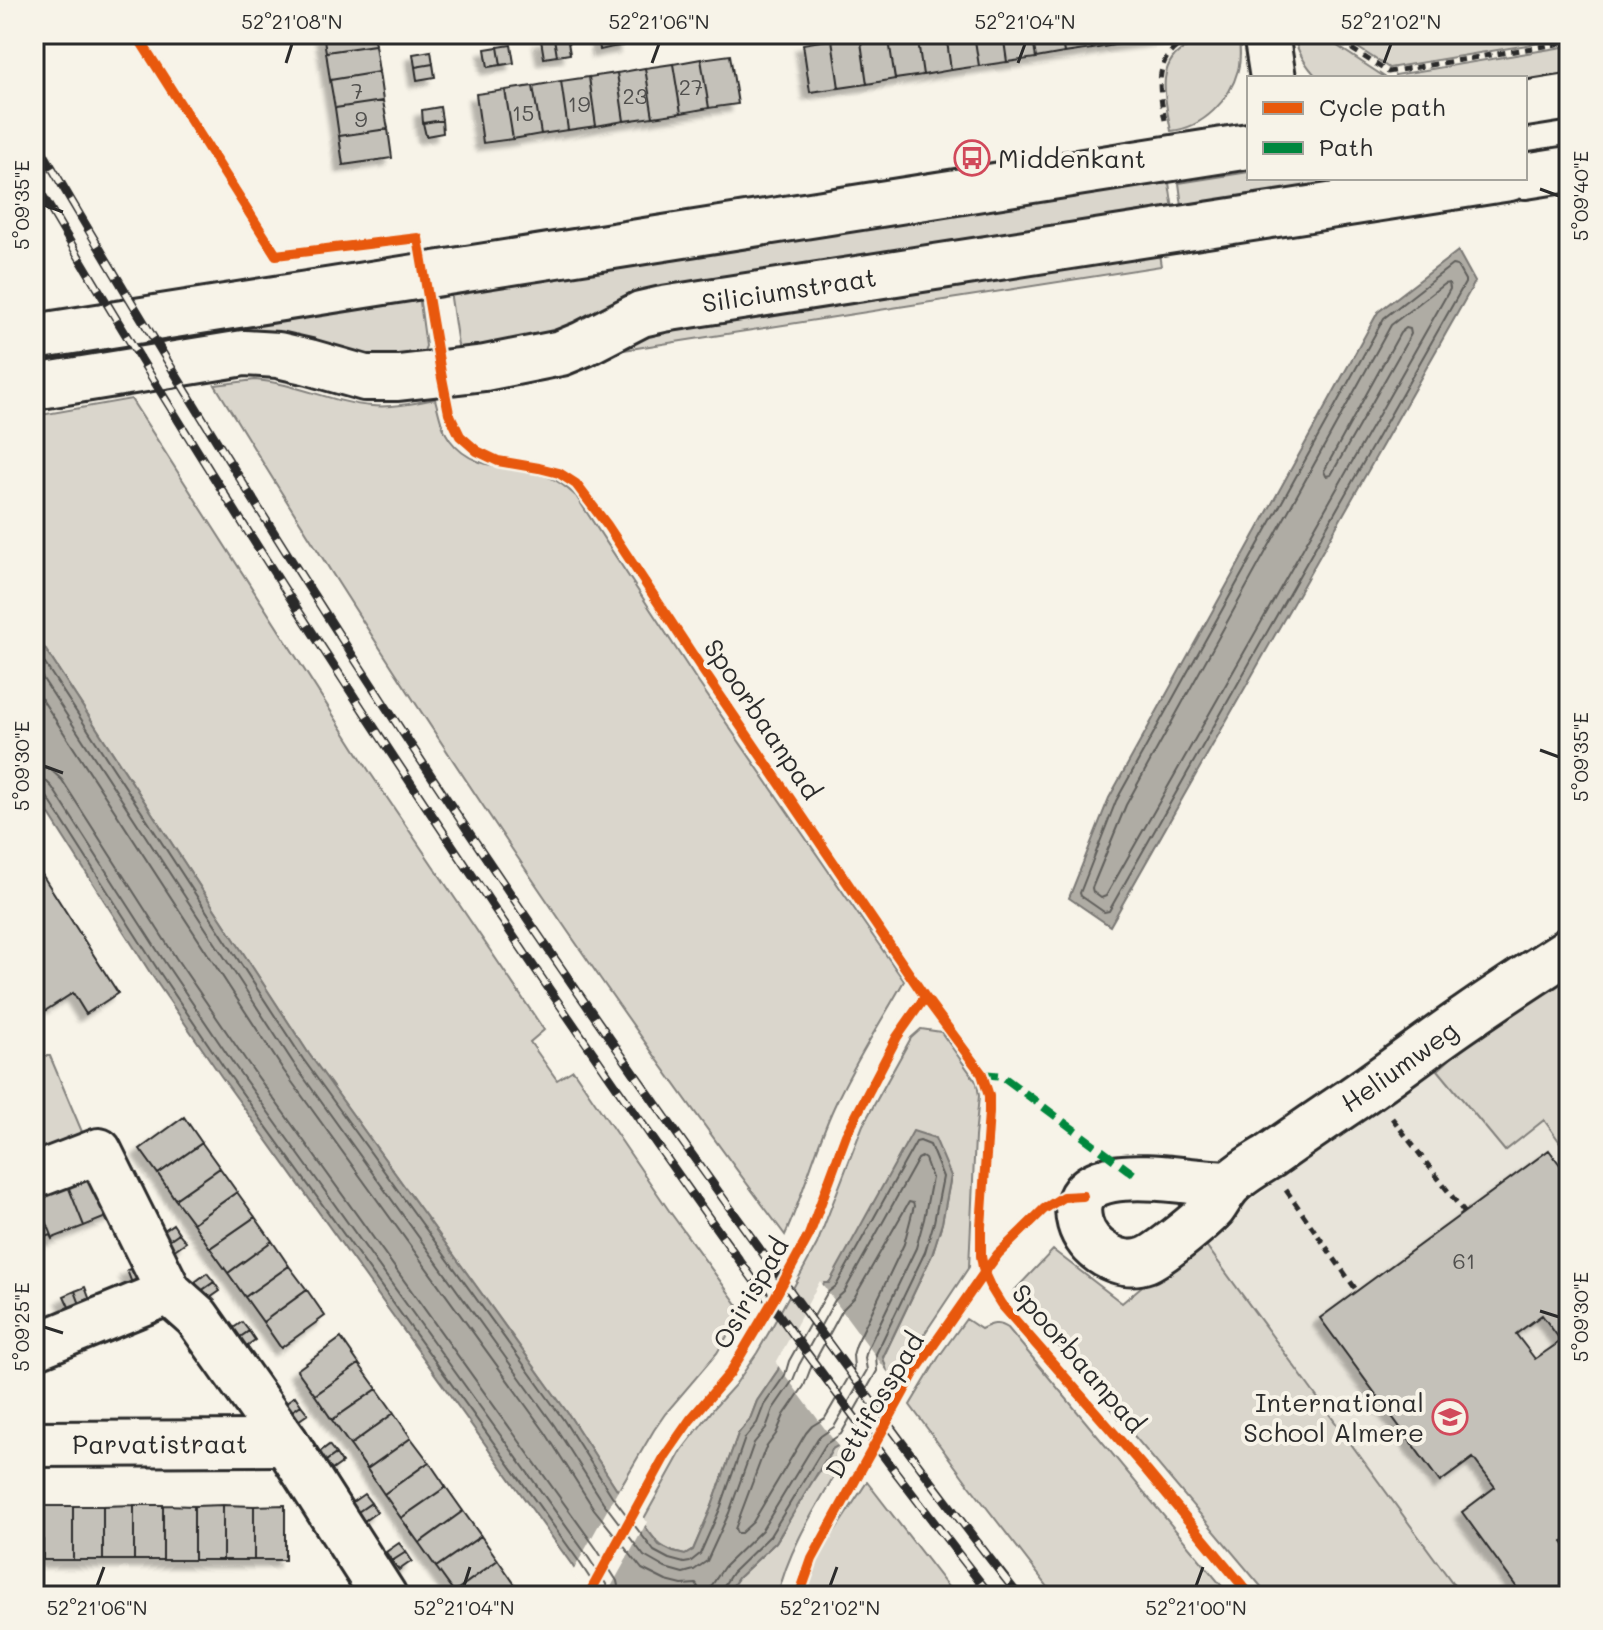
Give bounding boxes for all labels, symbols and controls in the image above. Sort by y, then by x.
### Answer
text: 52°21'08"N [241,8,343,34]
text: 52°21'06"N [608,8,710,34]
text: 52°21'04"N [975,8,1075,34]
text: 52°21'02"N [1341,8,1441,34]
house number: 27 [679,72,703,101]
house number: 7 [351,76,363,105]
legend [1247,76,1527,180]
house number: 23 [622,81,648,110]
house number: 19 [568,89,590,118]
text: Cycle path [1319,91,1445,122]
house number: 15 [512,98,534,127]
house number: 9 [354,104,368,133]
text: Path [1319,131,1373,162]
bus stop icon: Middenkant [953,139,991,177]
place label: Middenkant [998,141,1146,175]
text: 5°09'40"E [1567,151,1593,241]
text: 5°09'35"E [8,160,34,250]
street label: Siliciumstraat [699,259,879,320]
street label: Spoorbaanpad [697,632,829,806]
text: 5°09'35"E [1567,712,1593,802]
text: 5°09'30"E [8,721,34,811]
street label: Heliumweg [1334,1013,1464,1119]
street label: Osirispad [704,1231,796,1355]
house number: 61 [1452,1246,1476,1275]
text: 5°09'30"E [1567,1272,1593,1362]
street label: Spoorbaanpad [1005,1276,1153,1440]
text: 5°09'25"E [8,1282,34,1372]
street label: Dettifosspad [817,1326,931,1484]
place label: International School Almere [1243,1385,1424,1449]
school or university icon: International School Almere [1431,1398,1469,1436]
street label: Parvatistraat [72,1426,248,1461]
text: 52°21'06"N [46,1594,148,1620]
text: 52°21'04"N [414,1594,514,1620]
text: 52°21'02"N [780,1594,880,1620]
text: 52°21'00"N [1145,1594,1247,1620]

